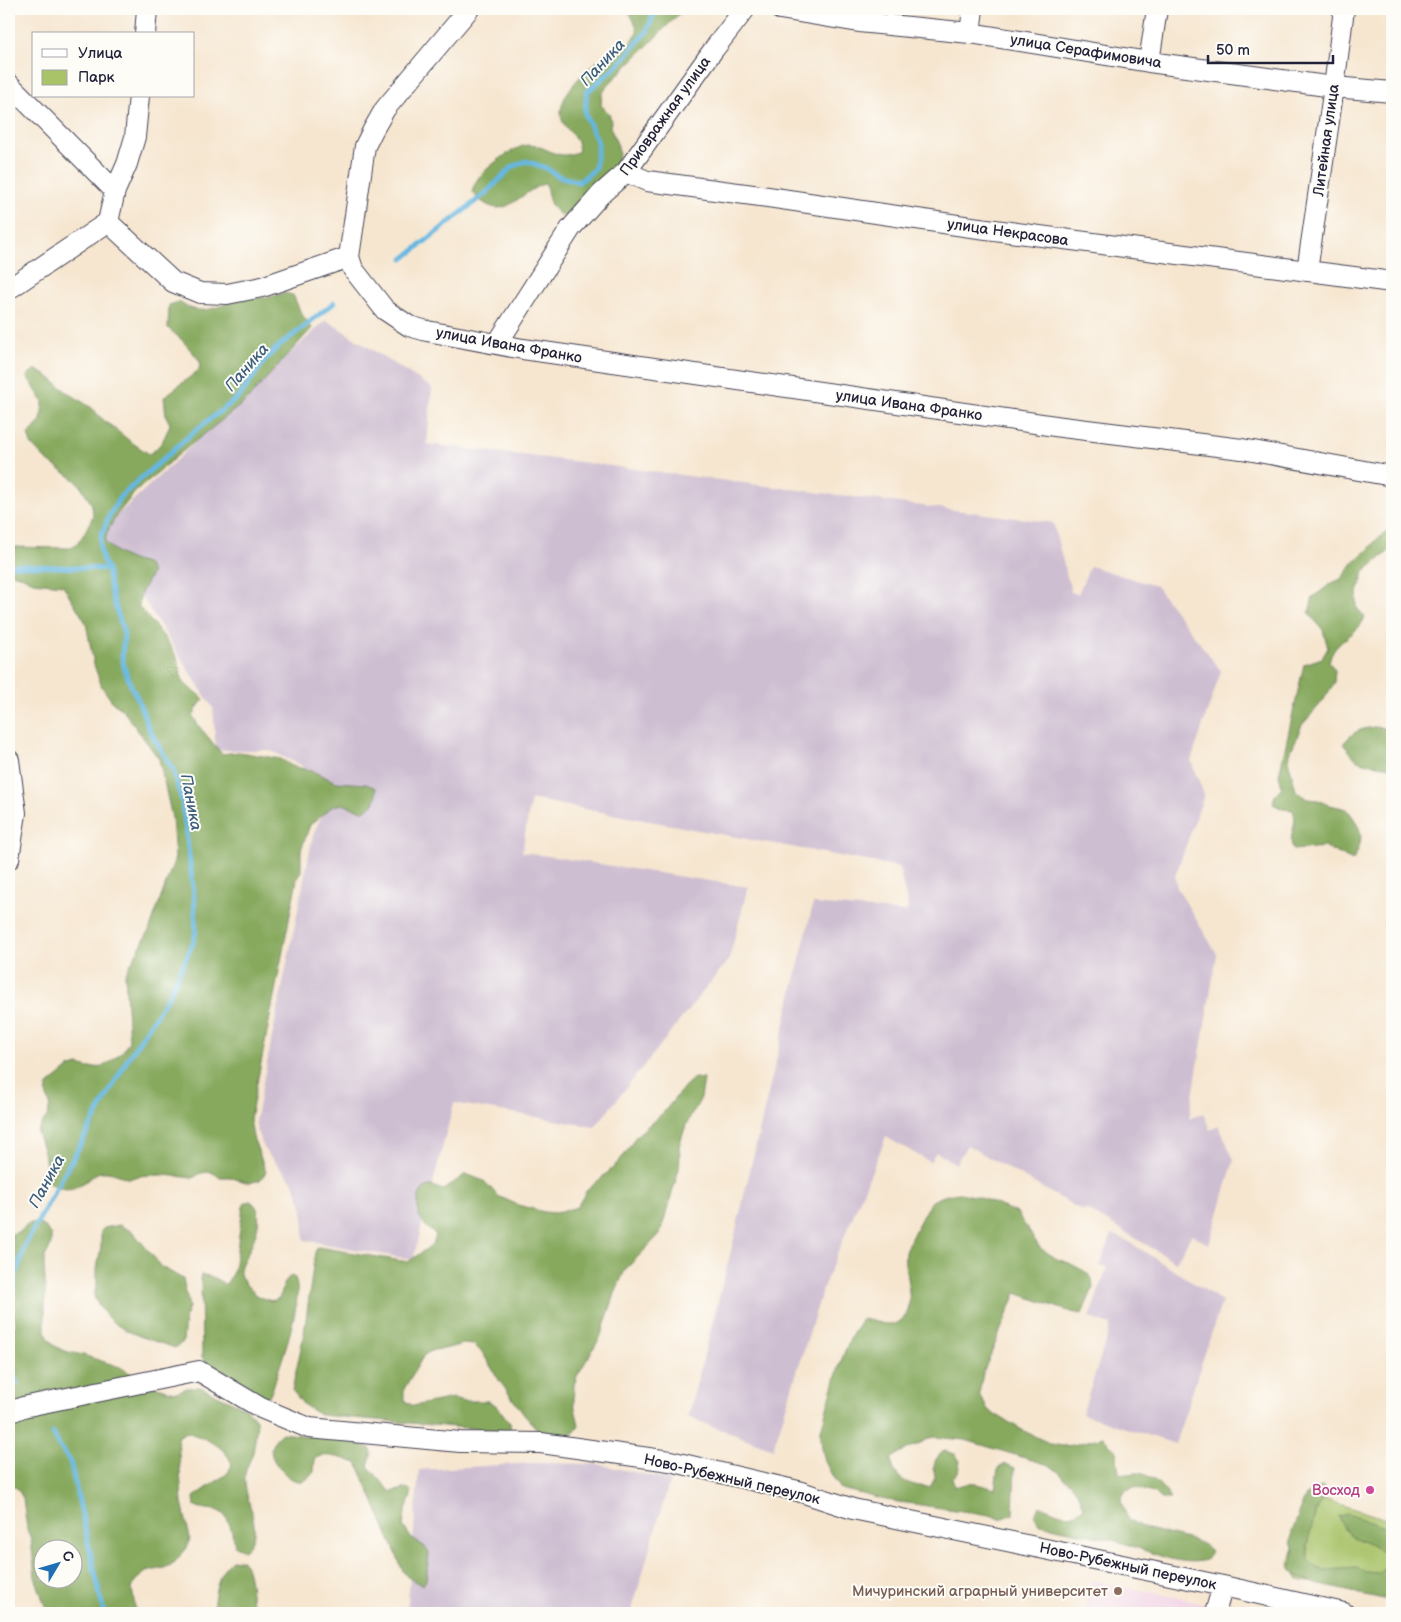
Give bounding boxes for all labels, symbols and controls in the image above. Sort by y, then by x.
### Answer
street label: улица Серафимовича [1009,30,1163,73]
legend [32,32,195,98]
scale bar [1208,32,1334,64]
water label: Паника [577,36,630,91]
text: 50 m [1216,41,1250,60]
text: Улица [78,44,123,63]
street label: Приовражная улица [616,53,715,180]
text: Парк [78,68,115,87]
street label: Литейная улица [1309,83,1344,198]
street label: улица Некрасова [946,215,1070,250]
street label: улица Ивана Франко [435,323,583,368]
water label: Паника [221,340,273,396]
street label: улица Ивана Франко [834,386,984,425]
water label: Паника [176,772,205,832]
water label: Паника [25,1152,70,1211]
street label: Ново-Рубежный переулок [642,1450,822,1509]
place label: Восход [1312,1481,1360,1500]
marker: Восход [1364,1484,1376,1496]
street label: Ново-Рубежный переулок [1038,1538,1218,1595]
north arrow [32,1540,82,1590]
text: С [58,1547,78,1566]
place label: Мичуринский аграрный университет [852,1582,1108,1601]
marker: Мичуринский аграрный университет [1112,1585,1124,1597]

